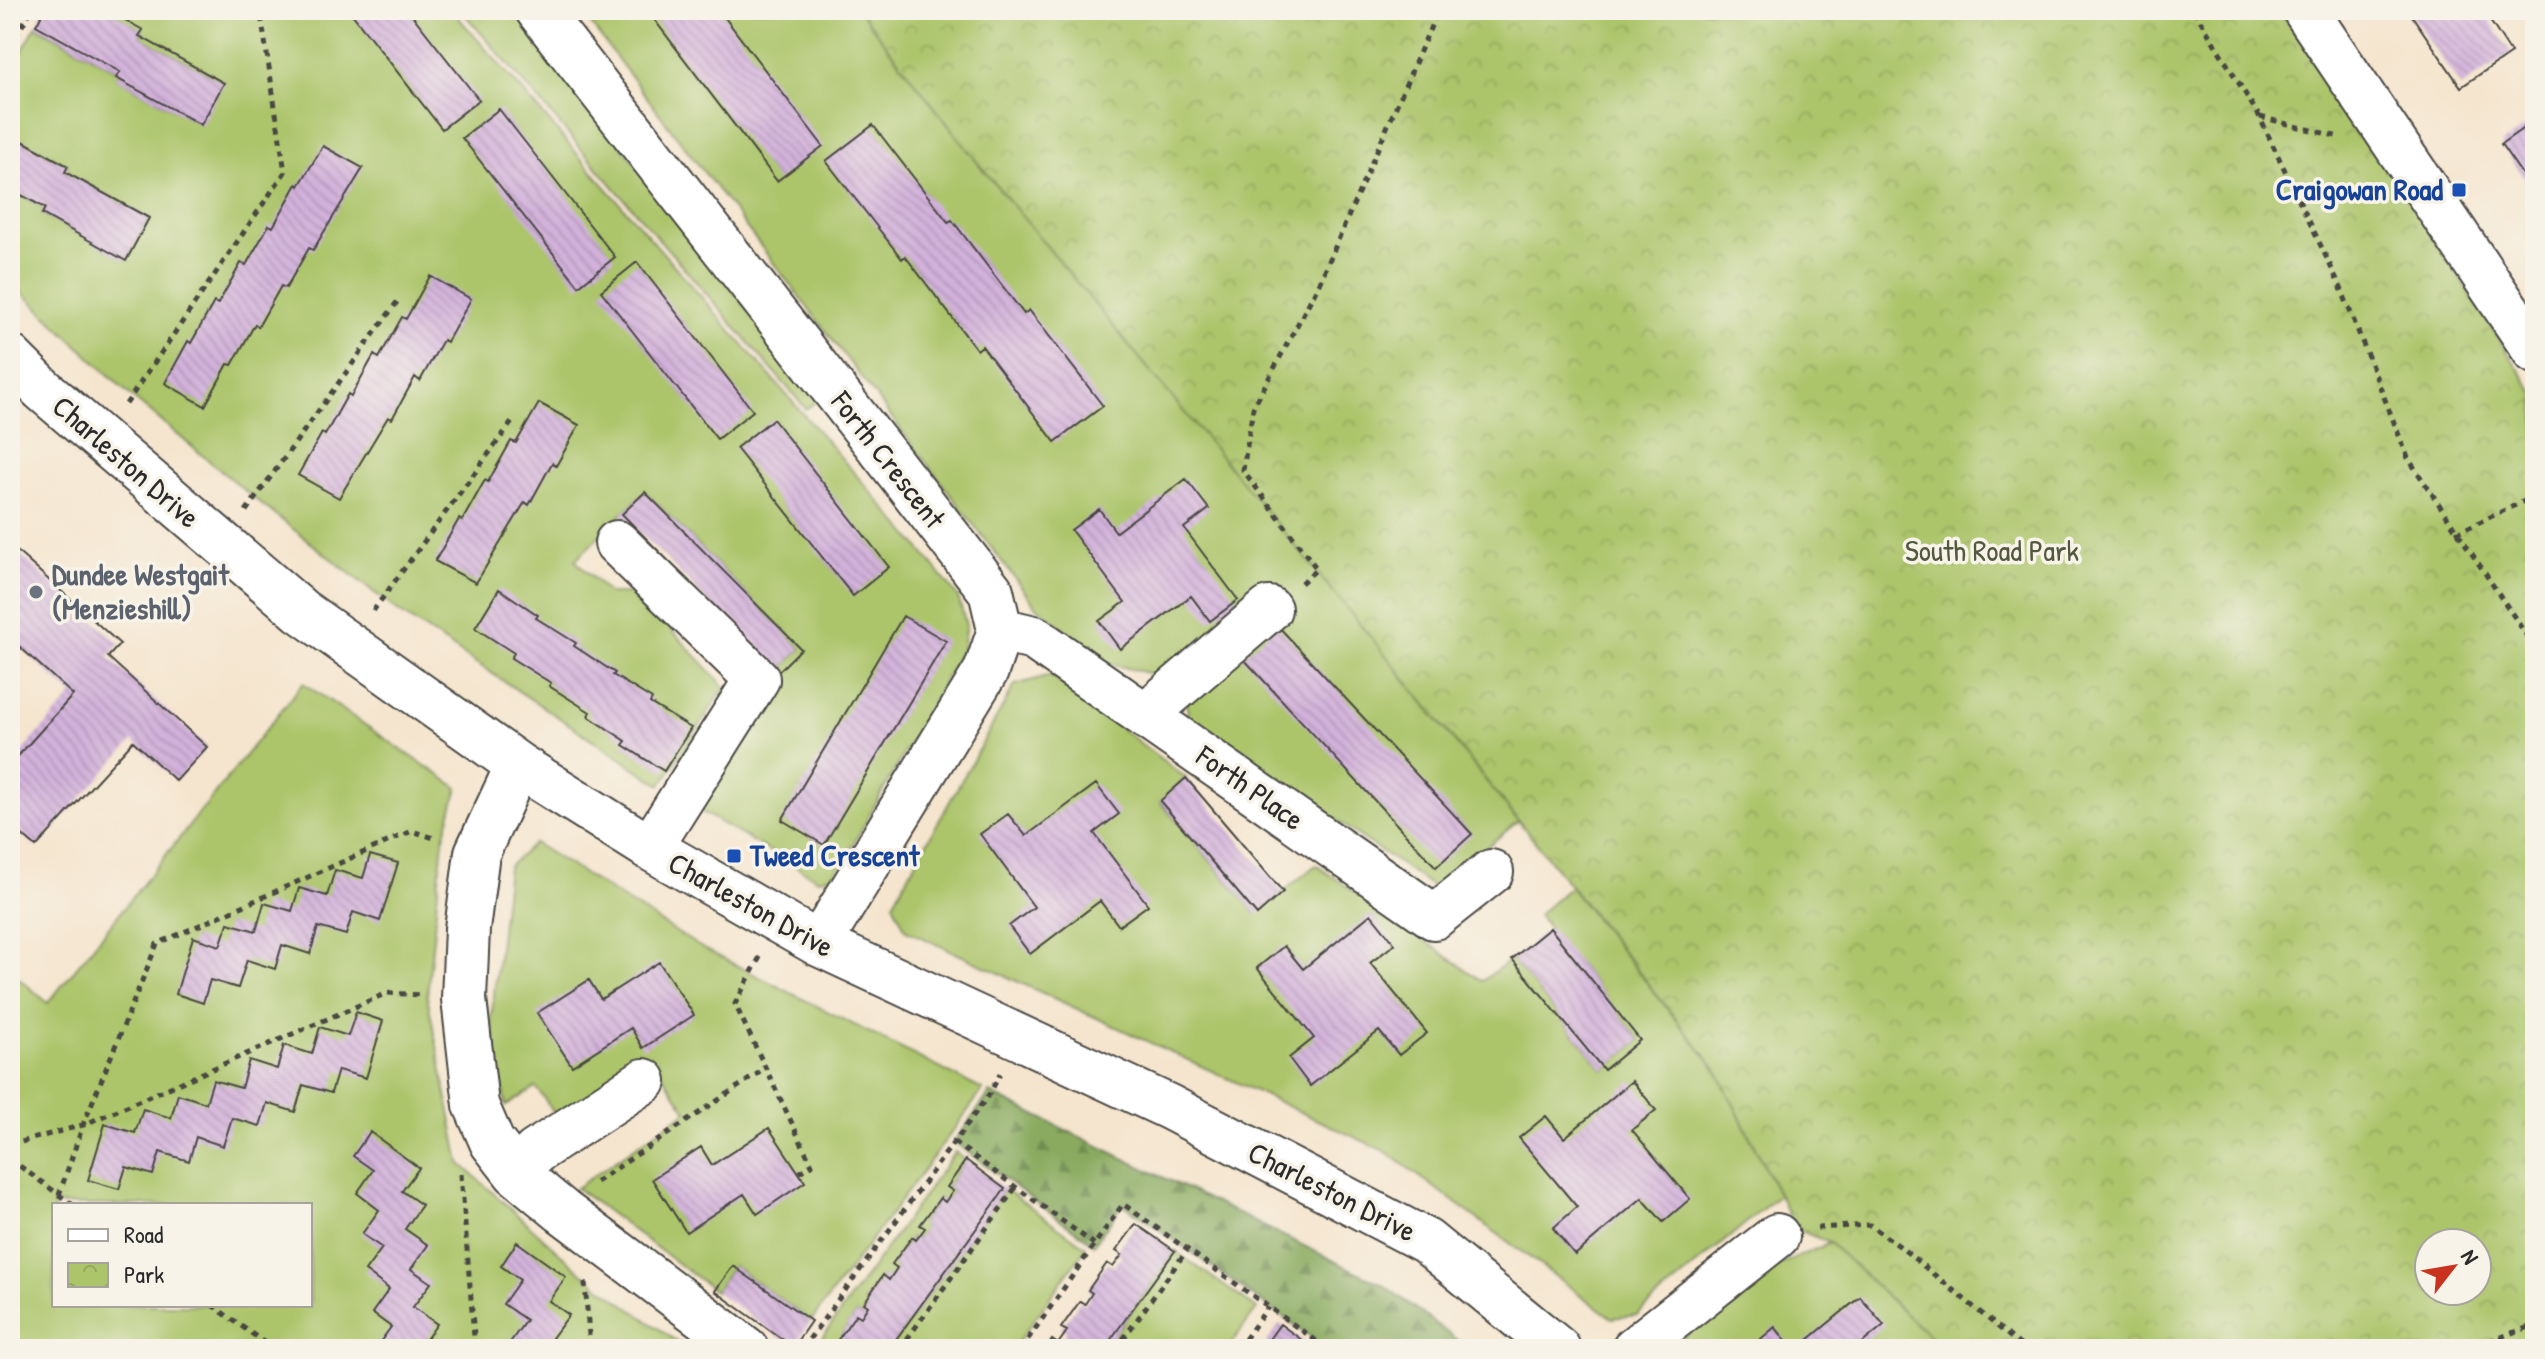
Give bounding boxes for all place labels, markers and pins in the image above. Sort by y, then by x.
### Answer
place label: Craigowan Road [2276,169,2443,210]
marker: Craigowan Road [2450,181,2468,199]
place label: Dundee Westgait (Menzieshill) [52,554,230,628]
marker: Dundee Westgait (Menzieshill) [27,583,45,601]
place label: Tweed Crescent [749,835,921,875]
marker: Tweed Crescent [725,847,743,865]

